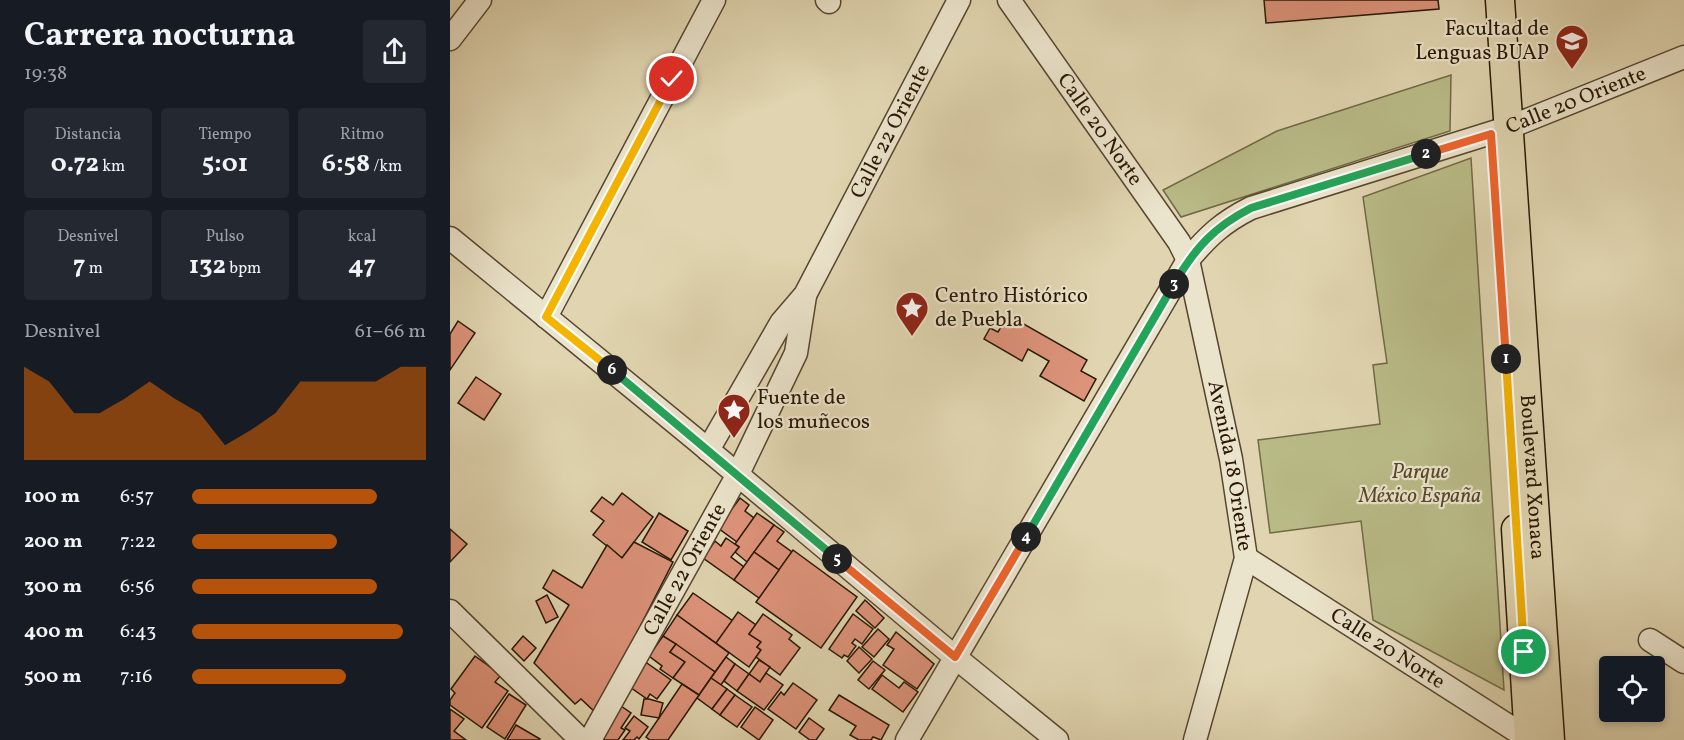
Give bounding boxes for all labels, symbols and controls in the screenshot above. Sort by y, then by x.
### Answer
text: Carrera nocturna [24,14,295,60]
place label: Facultad de Lenguas BUAP [1415,15,1549,68]
button: share [363,20,426,83]
school or university icon: Facultad de Lenguas BUAP [1554,23,1590,70]
pin [646,53,697,104]
street label: Calle 22 Oriente [843,59,938,204]
street label: Calle 20 Oriente [1501,59,1650,142]
text: 19:38 [24,60,67,88]
icon: check [655,62,688,95]
street label: Calle 20 Norte [1050,67,1150,191]
text: Distancia [55,124,121,146]
text: Tiempo [199,124,251,146]
text: Ritmo [340,124,384,146]
pin: 2 [1411,139,1441,169]
text: 2 [1422,143,1430,165]
text: 0.72 [51,146,99,182]
text: 5:01 [202,146,248,182]
text: 6:58 [322,146,370,182]
text: km [99,156,125,178]
text: /km [370,156,402,178]
text: Desnivel [57,226,119,248]
text: Pulso [206,226,244,248]
text: kcal [348,226,376,248]
text: 7 [73,248,86,284]
text: 132 [189,248,226,284]
text: 47 [348,248,376,284]
text: m [86,258,103,280]
text: bpm [226,258,261,280]
pin: 3 [1159,269,1189,299]
text: 3 [1170,273,1178,295]
place label: Centro Histórico de Puebla [935,282,1088,335]
place icon: Centro Histórico de Puebla [894,290,930,337]
text: Desnivel [24,318,100,346]
text: 61–66 m [355,318,426,346]
pin: 1 [1491,344,1521,374]
text: 1 [1503,348,1509,370]
pin: 6 [597,355,627,385]
text: 6 [608,359,616,381]
street label: Avenida 18 Oriente [1200,378,1259,553]
place label: Fuente de los muñecos [757,384,870,437]
place icon: Fuente de los muñecos [716,392,752,439]
street label: Boulevard Xonaca [1512,393,1552,561]
park label: Parque México España [1358,458,1481,511]
text: 100 m [24,483,80,511]
text: 6:57 [120,483,154,511]
street label: Calle 22 Oriente [636,498,734,641]
pin: 4 [1011,522,1041,552]
text: 4 [1021,526,1031,548]
text: 200 m [24,528,82,556]
text: 7:22 [120,528,156,556]
pin: 5 [822,544,852,574]
text: 5 [833,548,841,570]
text: 300 m [24,573,82,601]
text: 6:56 [120,573,155,601]
street label: Calle 20 Norte [1324,601,1451,696]
text: 400 m [24,618,84,646]
text: 6:43 [120,618,156,646]
pin [1498,626,1549,677]
icon: arrive [1507,635,1540,668]
map controls [1599,656,1665,722]
button: locate [1599,656,1665,722]
text: 500 m [24,663,82,691]
text: 7:16 [120,663,152,691]

